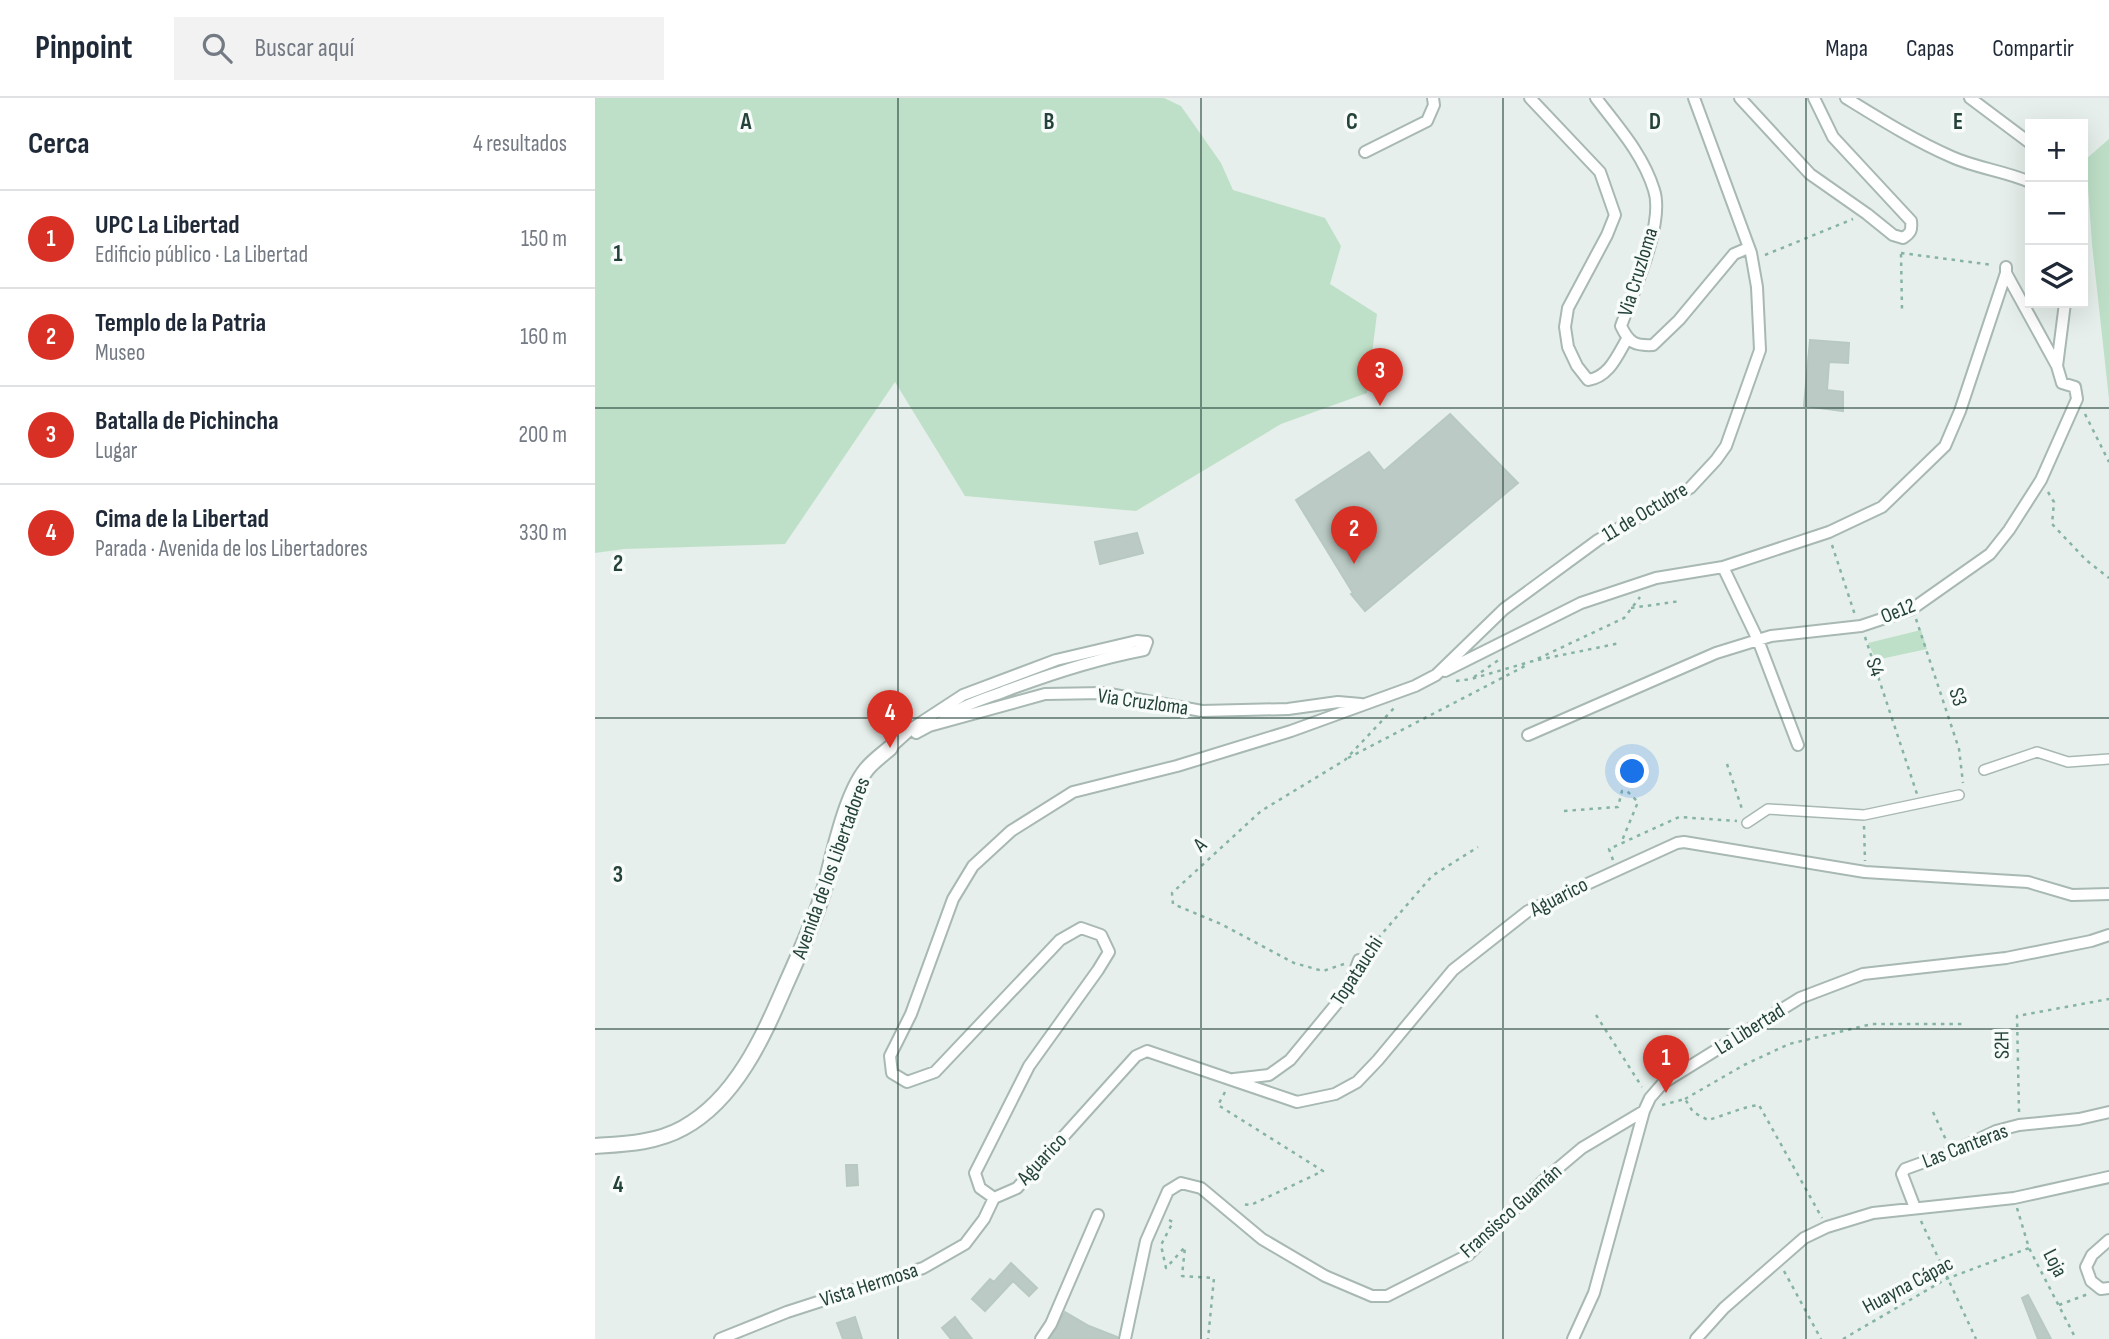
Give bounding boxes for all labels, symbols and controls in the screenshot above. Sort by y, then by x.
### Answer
search box [174,17,664,80]
text: Pinpoint [35,28,132,68]
icon: search [198,29,236,67]
text: Buscar aquí [254,33,354,64]
text: Mapa [1825,34,1868,63]
text: Capas [1906,34,1954,63]
text: Compartir [1992,34,2074,63]
text: A [740,108,753,136]
text: B [1044,108,1055,136]
text: C [1346,108,1358,136]
text: D [1649,108,1661,136]
text: E [1953,108,1963,136]
map controls [2025,119,2088,308]
button: + [2025,119,2088,182]
text: Cerca [28,126,90,162]
text: 4 resultados [473,130,567,158]
button: − [2025,182,2088,245]
text: UPC La Libertad [95,210,240,241]
text: 1 [46,225,56,253]
text: 150 m [521,225,567,253]
street label: Via Cruzloma [1613,225,1663,319]
text: 1 [613,240,623,268]
text: Edificio público · La Libertad [95,241,308,269]
button: layers [2025,245,2088,308]
text: Templo de la Patria [95,308,266,339]
text: 2 [46,323,56,351]
text: 160 m [520,323,567,351]
text: Museo [95,339,145,367]
pin: 3 [1357,348,1403,406]
text: Batalla de Pichincha [95,406,279,437]
text: 3 [46,421,56,449]
text: 200 m [519,421,567,449]
text: Lugar [95,437,137,465]
street label: 11 de Octubre [1598,477,1692,547]
text: Cima de la Libertad [95,504,269,535]
pin: 2 [1331,506,1377,564]
text: 4 [46,519,56,547]
text: 330 m [519,519,567,547]
text: Parada · Avenida de los Libertadores [95,535,368,563]
text: 2 [613,550,623,578]
street label: Oe12 [1877,593,1919,629]
street label: S4 [1860,655,1890,680]
street label: Via Cruzloma [1096,683,1190,721]
street label: S3 [1943,685,1973,709]
pin: 4 [867,690,913,748]
your location [1615,754,1649,788]
street label: Avenida de los Libertadores [786,774,875,963]
street label: A [1188,832,1212,858]
text: 3 [613,861,623,889]
street label: Aguarico [1525,872,1592,923]
street label: Topatauchi [1326,932,1388,1010]
street label: La Libertad [1711,998,1789,1060]
street label: S2H [1989,1031,2015,1059]
pin: 1 [1643,1035,1689,1093]
street label: Las Canteras [1919,1118,2011,1174]
street label: Aguarico [1011,1128,1072,1191]
street label: Fransisco Guamán [1455,1159,1567,1263]
text: 4 [613,1171,624,1199]
street label: Loja [2037,1245,2073,1281]
street label: Huayna Cápac [1858,1251,1958,1319]
street label: Vista Hermosa [817,1257,921,1313]

